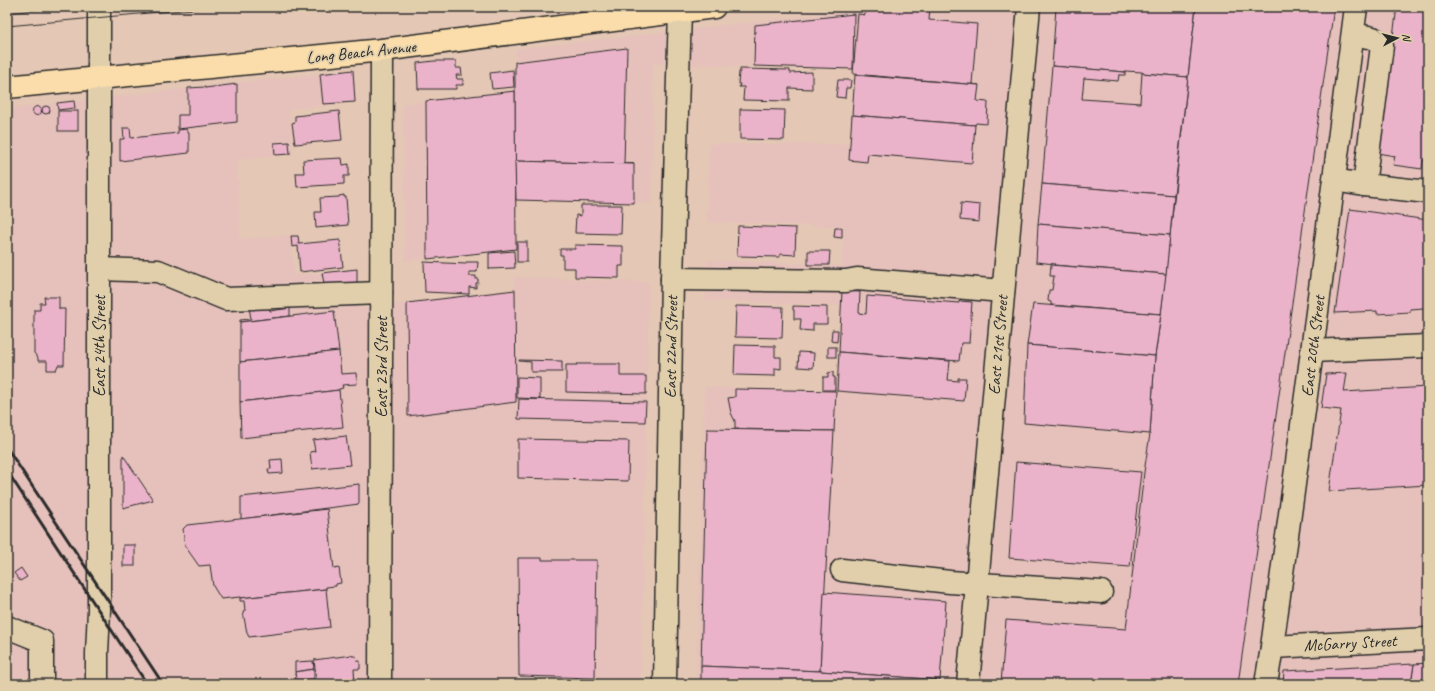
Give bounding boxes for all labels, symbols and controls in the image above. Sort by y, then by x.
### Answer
north arrow [1377,18,1417,58]
text: N [1400,33,1415,43]
street label: Long Beach Avenue [305,36,418,68]
street label: East 21st Street [983,292,1013,395]
street label: East 20th Street [1296,292,1330,398]
street label: East 24th Street [89,293,110,397]
street label: East 22nd Street [660,293,682,398]
street label: East 23rd Street [371,314,392,417]
street label: McGarry Street [1303,630,1399,656]

